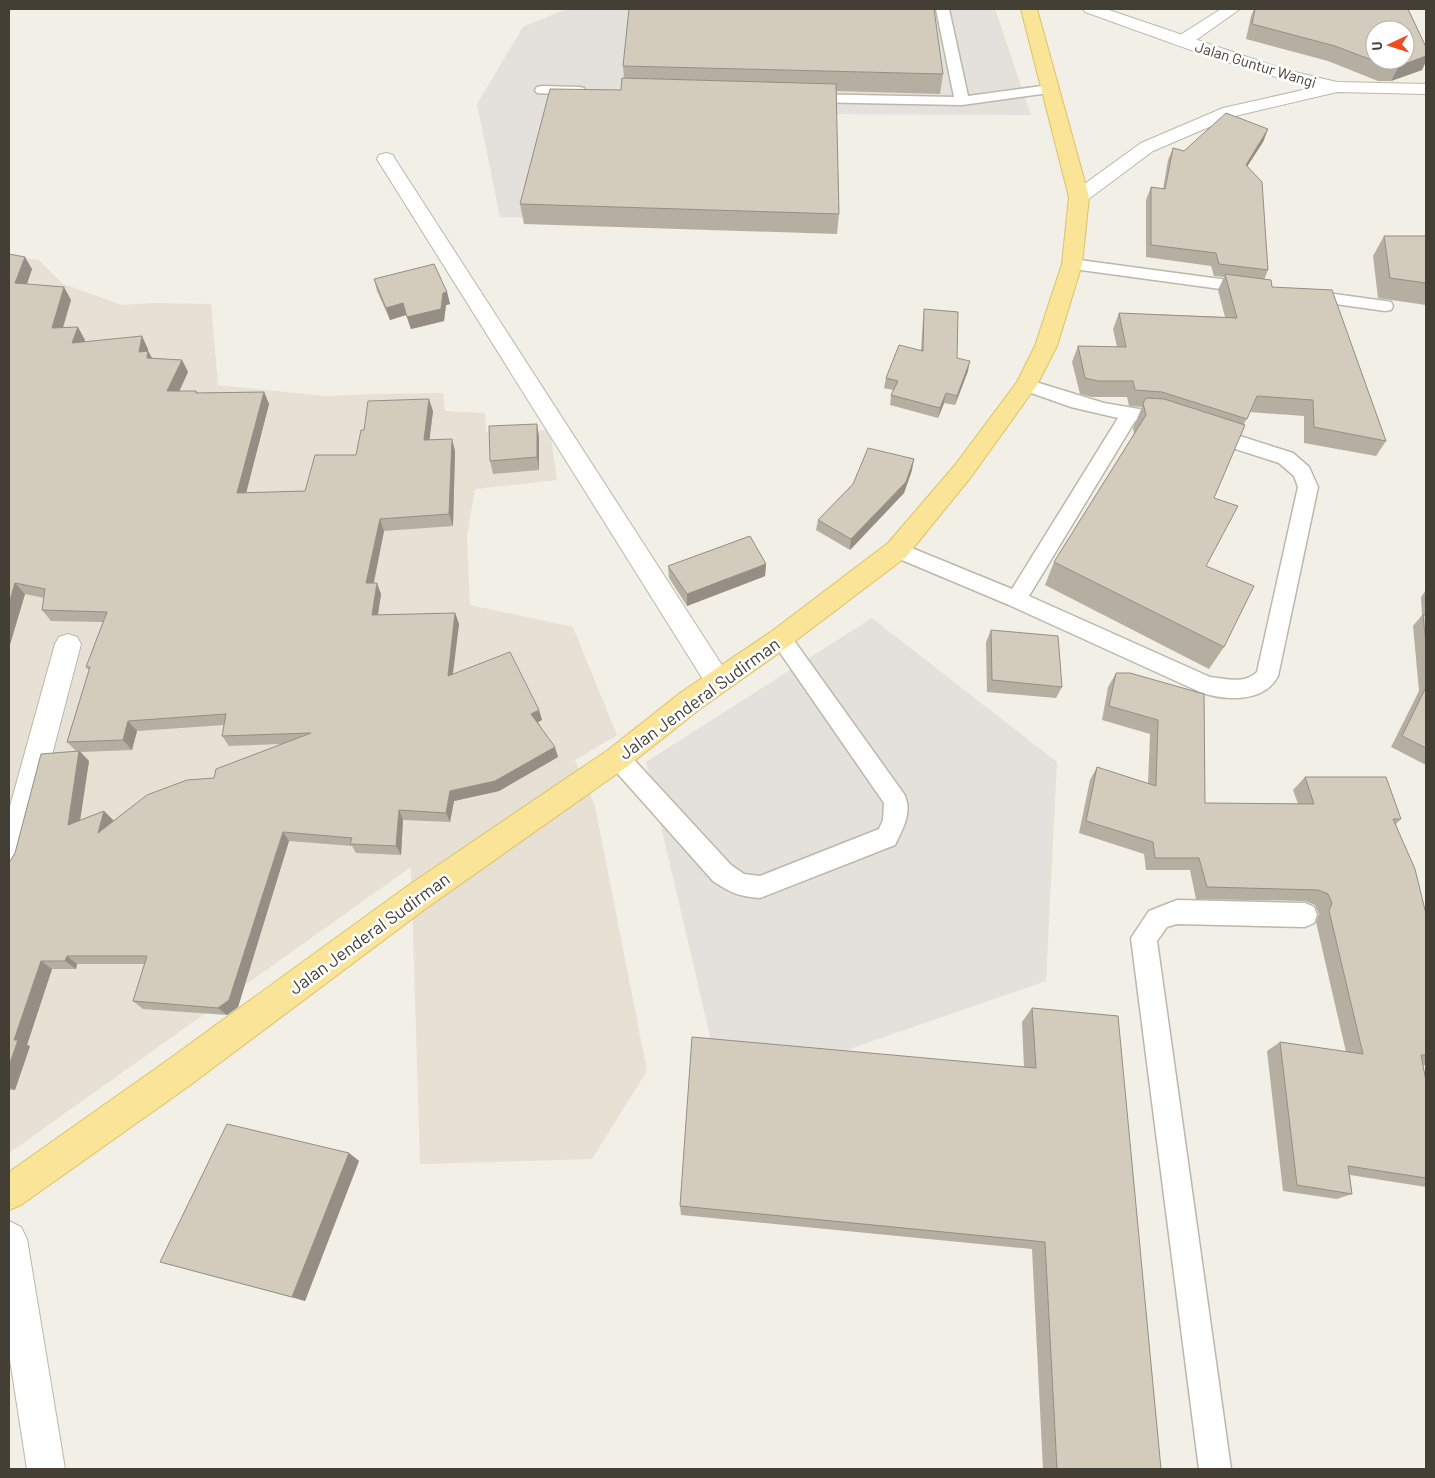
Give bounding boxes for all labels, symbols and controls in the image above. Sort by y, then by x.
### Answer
north arrow [1365,20,1415,70]
street label: Jalan Guntur Wangi [1193,37,1319,91]
text: U [1368,41,1385,51]
street label: Jalan Jenderal Sudirman [614,632,784,764]
street label: Jalan Jenderal Sudirman [284,867,454,999]

